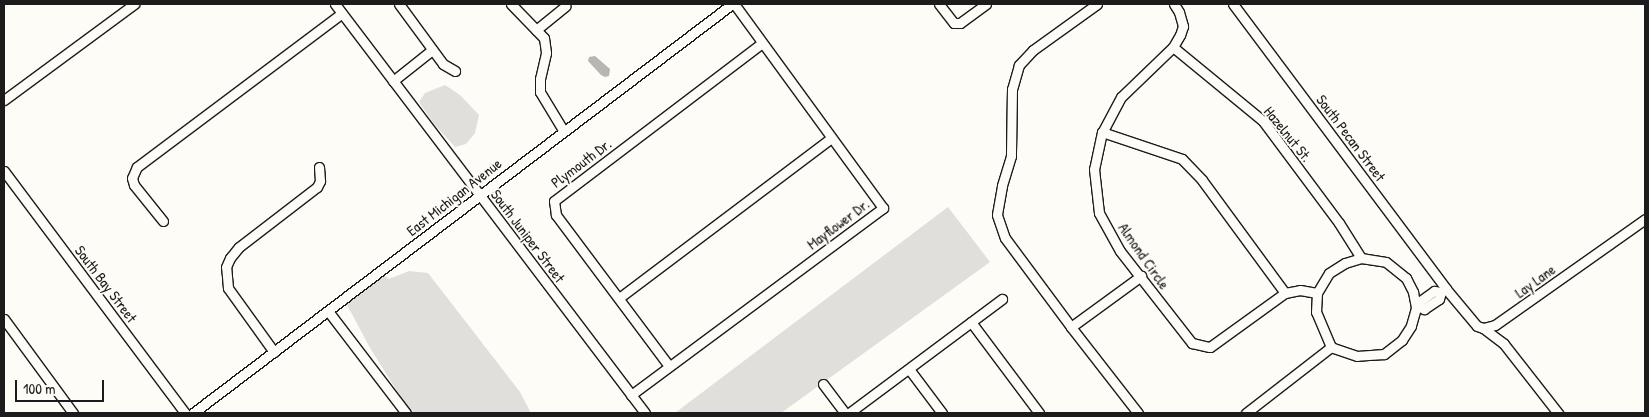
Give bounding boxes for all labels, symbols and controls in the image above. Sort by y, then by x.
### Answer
street label: South Pecan Street [1313,91,1389,185]
street label: Hazelnut St. [1260,103,1316,165]
street label: Plymouth Dr. [547,135,615,191]
street label: East Michigan Avenue [403,154,505,240]
street label: South Juniper Street [487,186,569,286]
street label: Mayflower Dr. [803,195,873,253]
street label: Almond Circle [1115,219,1173,293]
street label: South Bay Street [71,242,141,326]
street label: Lay Lane [1511,260,1559,302]
scale bar [18,370,106,402]
text: 100 m [23,378,56,399]

